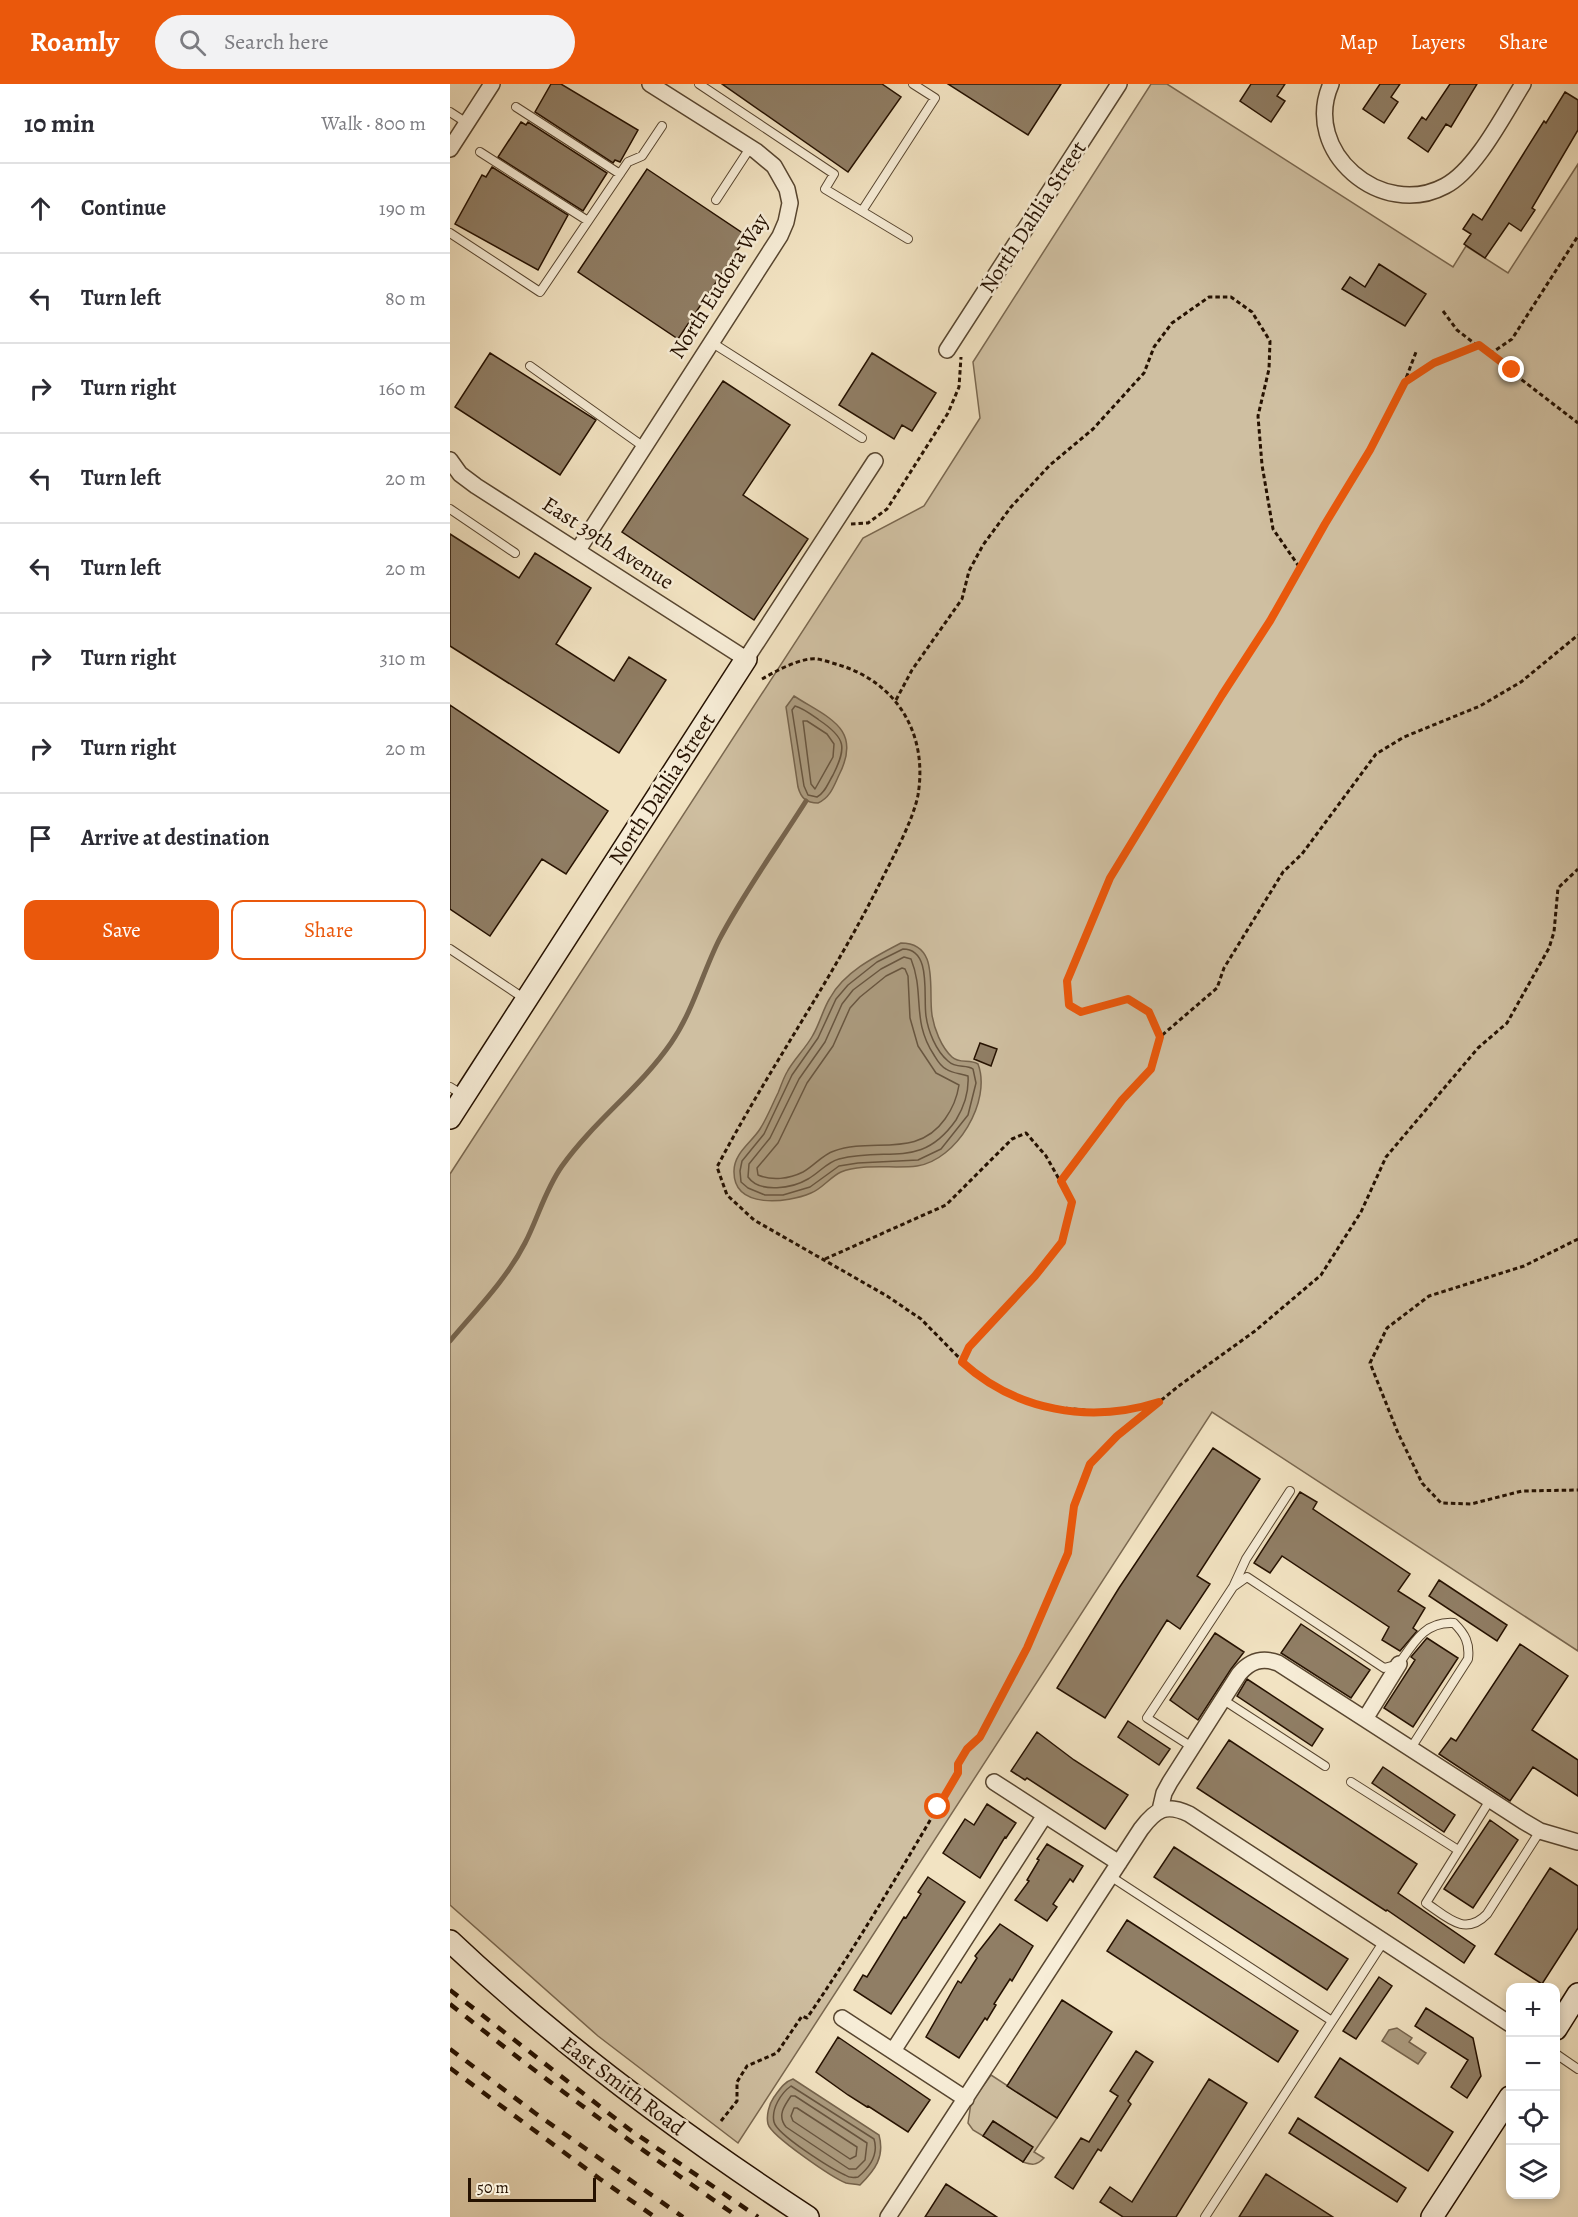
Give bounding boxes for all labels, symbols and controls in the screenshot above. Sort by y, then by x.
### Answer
search box [155,15,575,69]
text: Roamly [30,23,119,61]
icon: search [176,26,209,59]
text: Search here [224,27,329,57]
text: Map [1339,28,1378,56]
text: Layers [1411,28,1466,56]
text: Share [1499,28,1548,56]
text: 10 min [24,106,95,141]
text: Walk · 800 m [321,110,426,137]
street label: North Dahlia Street [973,135,1093,299]
icon: ahead [24,192,57,225]
text: Continue [81,193,166,223]
text: 190 m [379,195,426,222]
street label: North Eudora Way [662,207,776,365]
icon: left [24,282,57,315]
text: Turn left [81,283,161,313]
text: 80 m [385,285,426,312]
route end [1498,356,1524,382]
icon: right [24,372,57,405]
text: Turn right [81,373,177,403]
text: 160 m [379,375,426,402]
icon: left [24,462,57,495]
text: Turn left [81,463,161,493]
text: 20 m [385,465,426,492]
street label: East 39th Avenue [536,489,680,597]
icon: left [24,552,57,585]
text: Turn left [81,553,161,583]
text: 20 m [385,555,426,582]
icon: right [24,642,57,675]
text: Turn right [81,643,177,673]
text: 310 m [380,645,426,672]
street label: North Dahlia Street [602,707,722,871]
icon: right [24,732,57,765]
text: Turn right [81,733,177,763]
text: 20 m [385,735,426,762]
icon: arrive [24,822,57,855]
text: Arrive at destination [81,823,270,853]
button: Save [24,900,219,960]
button: Share [231,900,426,960]
route start [924,1793,950,1819]
map controls [1506,1983,1560,2199]
button: + [1506,1983,1560,2037]
street label: East Smith Road [555,2029,691,2143]
button: − [1506,2037,1560,2091]
button: locate [1506,2091,1560,2145]
button: layers [1506,2145,1560,2199]
scale bar [468,2175,596,2202]
text: 50 m [477,2177,509,2199]

